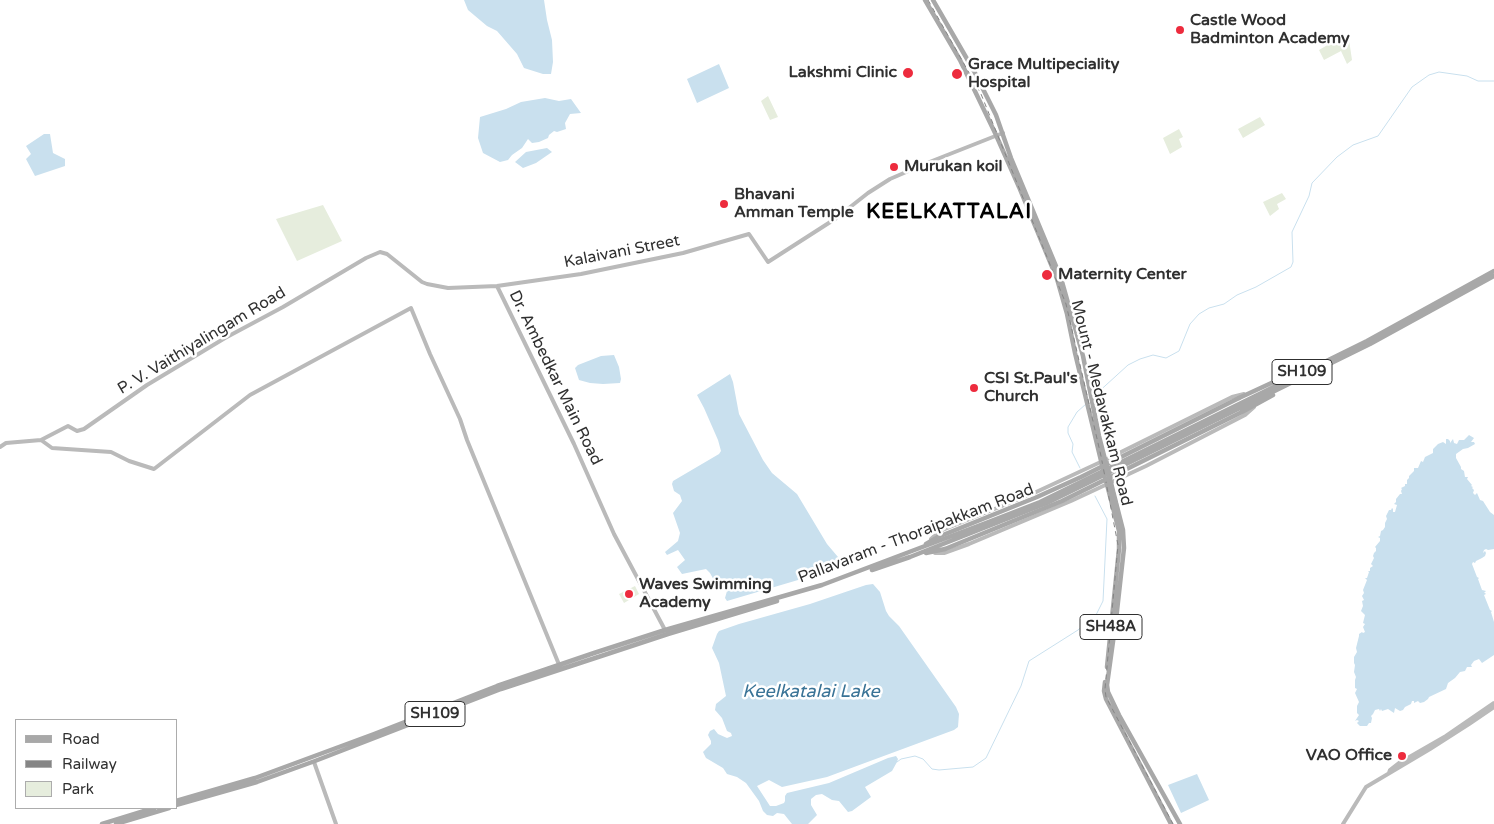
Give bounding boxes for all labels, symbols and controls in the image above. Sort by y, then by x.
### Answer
place label: Castle Wood Badminton Academy [1190,11,1350,49]
marker: Castle Wood Badminton Academy [1174,24,1186,36]
place label: Grace Multipeciality Hospital [968,55,1119,93]
place label: Lakshmi Clinic [789,63,897,83]
marker: Lakshmi Clinic [901,66,915,80]
marker: Grace Multipeciality Hospital [950,67,964,81]
place label: Murukan koil [904,157,1003,177]
marker: Murukan koil [888,161,900,173]
place label: Bhavani Amman Temple [734,185,854,223]
marker: Bhavani Amman Temple [718,198,730,210]
district label: KEELKATTALAI [864,199,1034,225]
street label: Kalaivani Street [562,231,682,273]
place label: Maternity Center [1058,265,1187,285]
marker: Maternity Center [1040,268,1054,282]
street label: P. V. Vaithiyalingam Road [115,283,289,399]
street label: Dr. Ambedkar Main Road [504,288,606,468]
street label: Mount - Medavakkam Road [1066,298,1136,508]
road number: SH109 [1272,360,1332,384]
place label: CSI St.Paul's Church [984,369,1078,407]
marker: CSI St.Paul's Church [968,382,980,394]
street label: Pallavaram - Thoraipakkam Road [795,480,1037,588]
place label: Waves Swimming Academy [639,575,772,613]
marker: Waves Swimming Academy [623,588,635,600]
road number: SH48A [1080,614,1142,640]
water label: Keelkatalai Lake [742,681,880,703]
road number: SH109 [405,702,465,726]
legend [15,719,178,809]
text: Road [62,730,100,748]
place label: VAO Office [1306,746,1392,766]
marker: VAO Office [1396,750,1408,762]
text: Railway [62,755,117,773]
text: Park [62,780,94,798]

